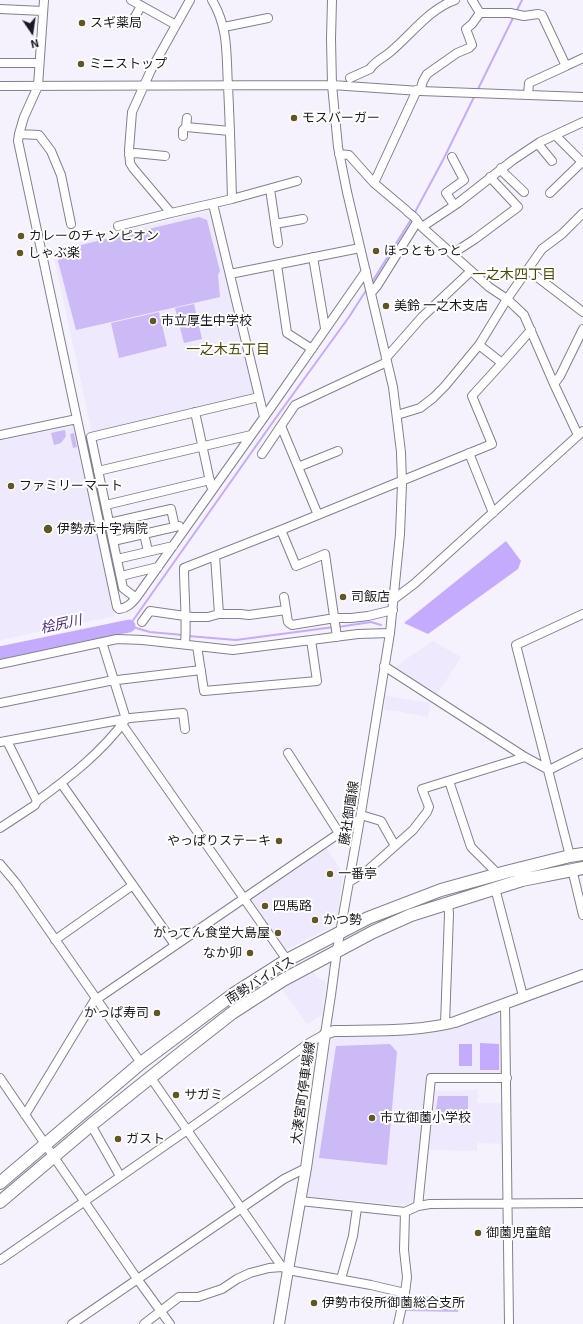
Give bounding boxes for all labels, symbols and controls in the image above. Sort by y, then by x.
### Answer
north arrow [12,12,52,52]
place label: スギ薬局 [90,15,142,31]
marker: スギ薬局 [77,18,87,28]
text: N [29,37,40,51]
place label: ミニストップ [89,56,167,72]
marker: ミニストップ [76,59,86,69]
place label: モスバーガー [302,110,380,126]
marker: モスバーガー [289,113,299,123]
place label: カレーのチャンピオン [29,228,159,244]
marker: カレーのチャンピオン [16,231,26,241]
place label: ほっともっと [384,243,462,259]
place label: しゃぶ楽 [28,245,80,261]
marker: ほっともっと [371,246,381,256]
marker: しゃぶ楽 [15,248,25,258]
district label: 一之木四丁目 [472,266,556,282]
place label: 美鈴 一之木支店 [394,298,488,314]
marker: 美鈴 一之木支店 [381,301,391,311]
place label: 市立厚生中学校 [161,313,252,329]
marker: 市立厚生中学校 [148,316,158,326]
district label: 一之木五丁目 [186,341,270,357]
place label: ファミリーマート [19,478,123,494]
marker: ファミリーマート [6,481,16,491]
place label: 伊勢赤十字病院 [57,521,148,537]
marker: 伊勢赤十字病院 [42,523,54,535]
place label: 司飯店 [351,589,390,605]
marker: 司飯店 [338,592,348,602]
water label: 桧尻川 [39,611,83,637]
street label: 藤社御薗線 [336,780,362,846]
place label: やっぱりステーキ [167,833,271,849]
marker: やっぱりステーキ [274,836,284,846]
place label: 一番亭 [338,866,377,882]
marker: 一番亭 [325,869,335,879]
place label: 四馬路 [273,898,312,914]
marker: 四馬路 [260,901,270,911]
place label: かつ勢 [323,912,362,928]
marker: かつ勢 [310,915,320,925]
place label: がってん食堂大島屋 [153,925,270,941]
marker: がってん食堂大島屋 [273,928,283,938]
place label: なか卯 [203,945,242,961]
marker: なか卯 [245,948,255,958]
street label: 南勢バイパス [223,953,297,1007]
place label: かっぱ寿司 [84,1005,149,1021]
marker: かっぱ寿司 [152,1008,162,1018]
street label: 大湊宮町停車場線 [288,1040,318,1146]
place label: サガミ [184,1087,223,1103]
marker: サガミ [171,1090,181,1100]
place label: 市立御薗小学校 [380,1110,471,1126]
marker: 市立御薗小学校 [367,1113,377,1123]
place label: ガスト [126,1131,165,1147]
marker: ガスト [113,1134,123,1144]
place label: 御薗児童館 [486,1225,551,1241]
marker: 御薗児童館 [473,1228,483,1238]
place label: 伊勢市役所御薗総合支所 [322,1295,465,1311]
marker: 伊勢市役所御薗総合支所 [309,1298,319,1308]

